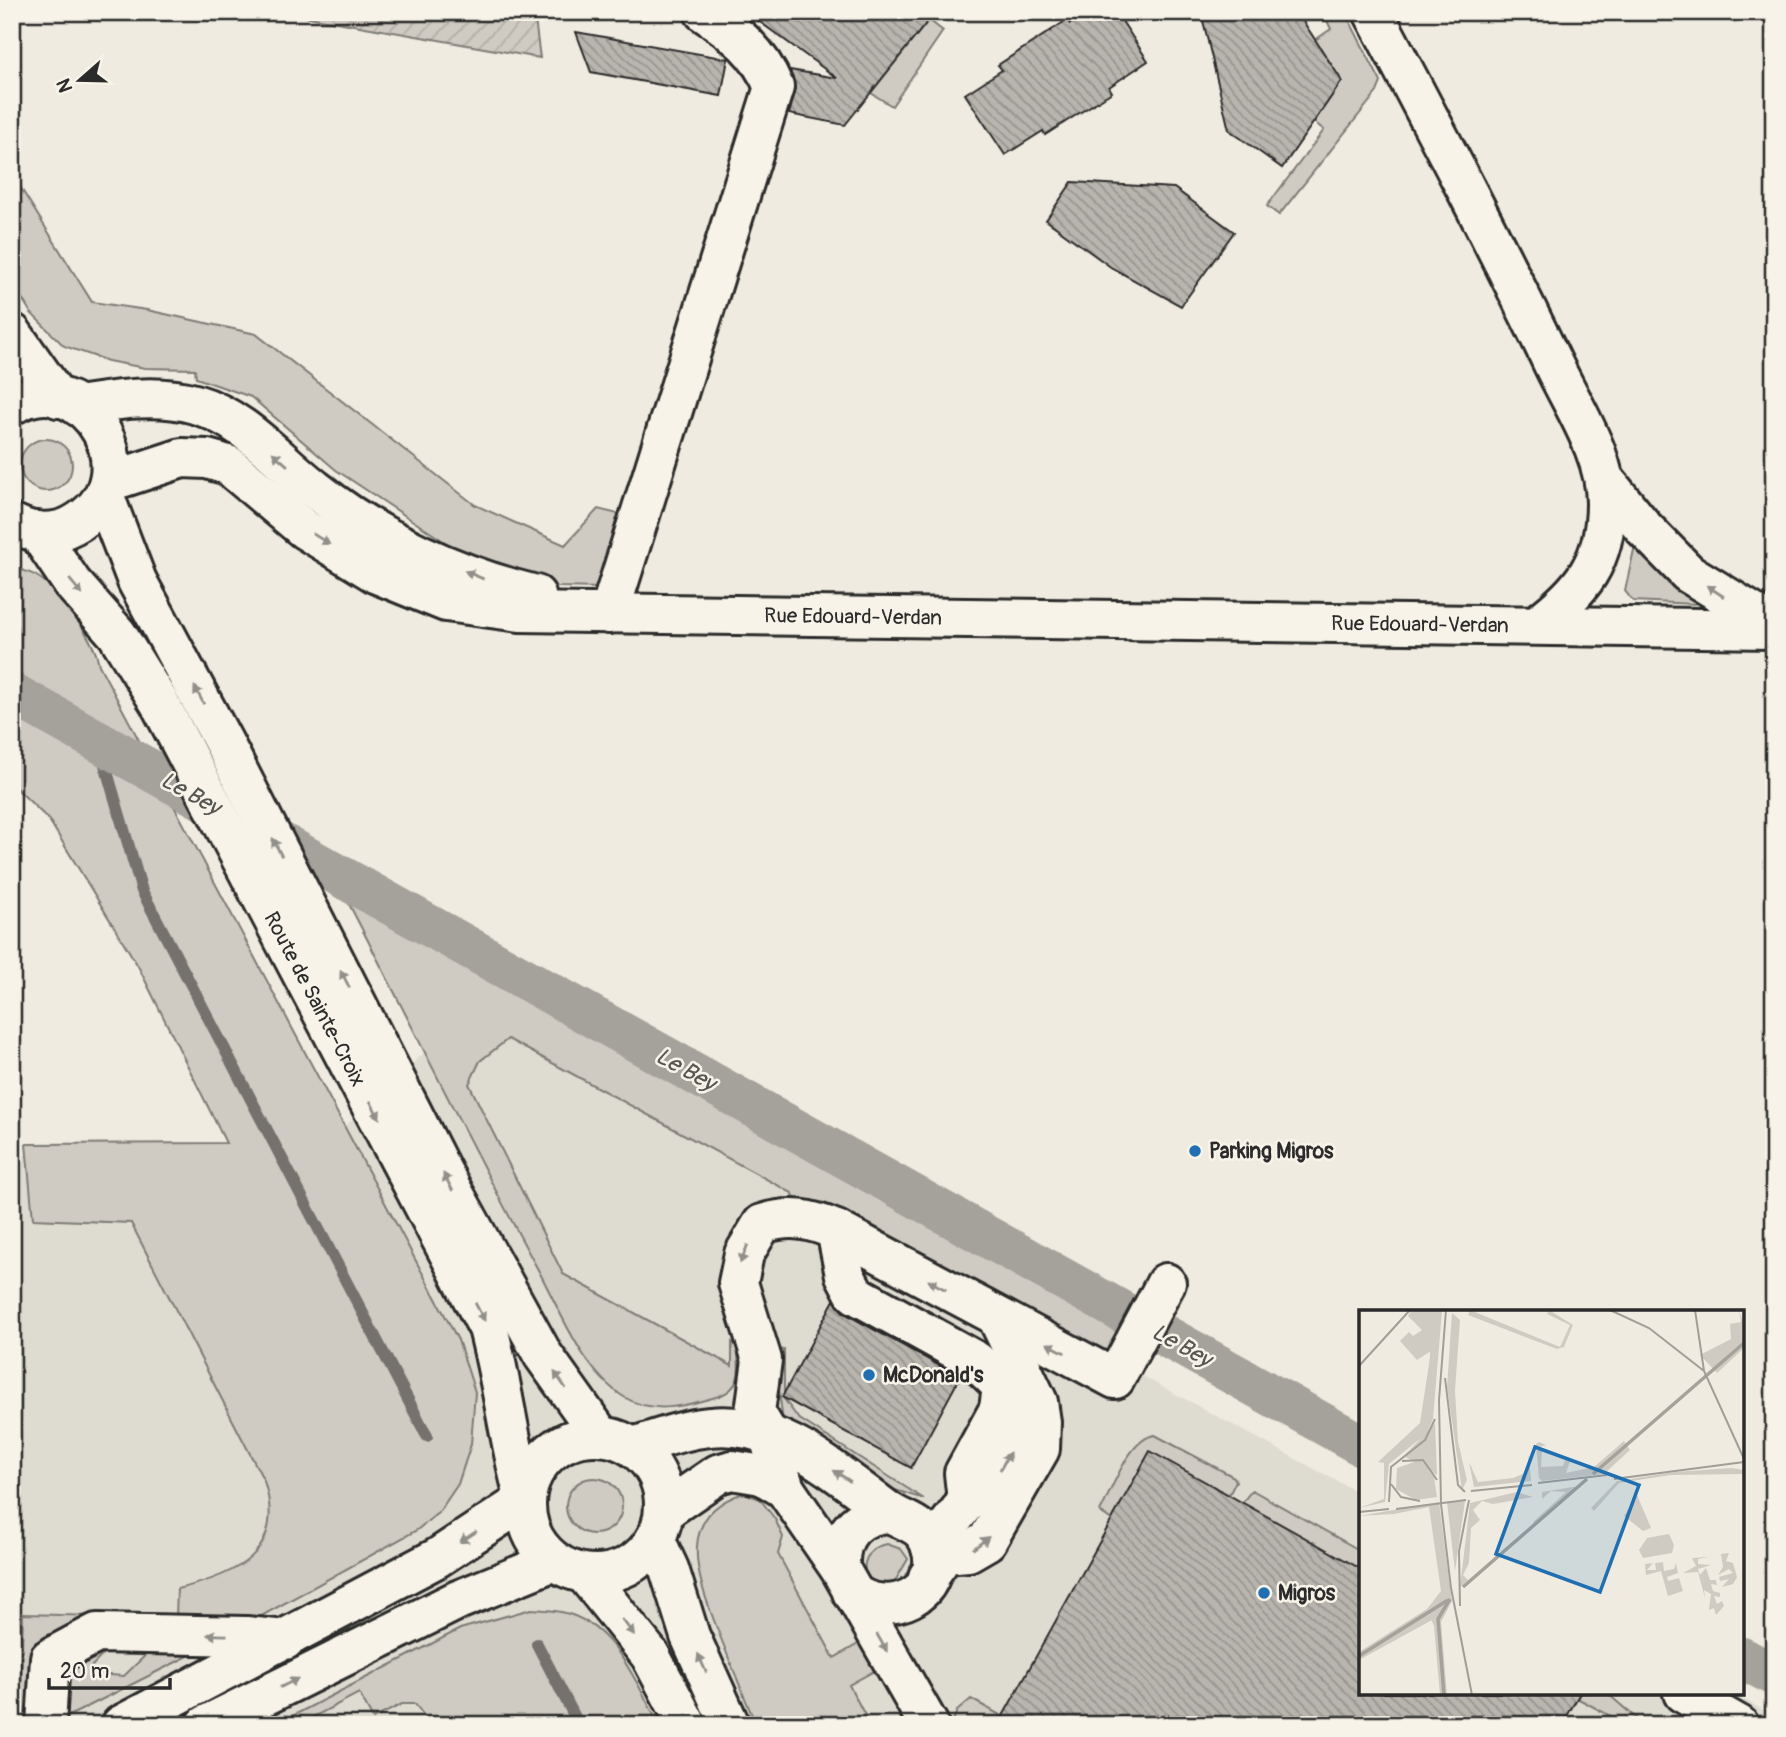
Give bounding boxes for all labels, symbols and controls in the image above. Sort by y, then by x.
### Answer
north arrow [46,46,116,116]
text: N [51,75,78,96]
one-way arrow [271,452,288,467]
one-way arrow [311,533,331,546]
one-way arrow [463,569,484,580]
one-way arrow [68,578,83,595]
one-way arrow [1705,585,1725,598]
street label: Rue Edouard-Verdan [764,602,942,632]
street label: Rue Edouard-Verdan [1331,610,1509,639]
one-way arrow [193,685,205,705]
water label: Le Bey [156,765,228,823]
one-way arrow [272,836,284,856]
street label: Route de Sainte-Croix [258,907,372,1091]
one-way arrow [339,969,350,989]
water label: Le Bey [651,1041,723,1099]
one-way arrow [368,1101,380,1121]
place label: Parking Migros [1209,1138,1334,1165]
marker: Parking Migros [1187,1143,1203,1159]
one-way arrow [442,1172,454,1192]
one-way arrow [738,1244,749,1265]
one-way arrow [928,1279,947,1291]
one-way arrow [474,1302,485,1322]
inset map [1359,1310,1744,1695]
water label: Le Bey [1147,1317,1219,1375]
one-way arrow [1046,1343,1066,1354]
place label: McDonald's [883,1362,984,1389]
marker: McDonald's [861,1367,877,1383]
one-way arrow [553,1371,567,1389]
one-way arrow [999,1451,1011,1471]
one-way arrow [832,1470,852,1483]
one-way arrow [459,1530,478,1543]
one-way arrow [972,1536,991,1550]
place label: Migros [1278,1580,1336,1607]
marker: Migros [1256,1585,1272,1601]
one-way arrow [620,1618,635,1636]
one-way arrow [205,1629,227,1641]
one-way arrow [876,1633,888,1652]
scale bar [49,1646,170,1690]
one-way arrow [696,1652,707,1673]
text: 20 m [60,1658,109,1685]
one-way arrow [279,1677,299,1688]

